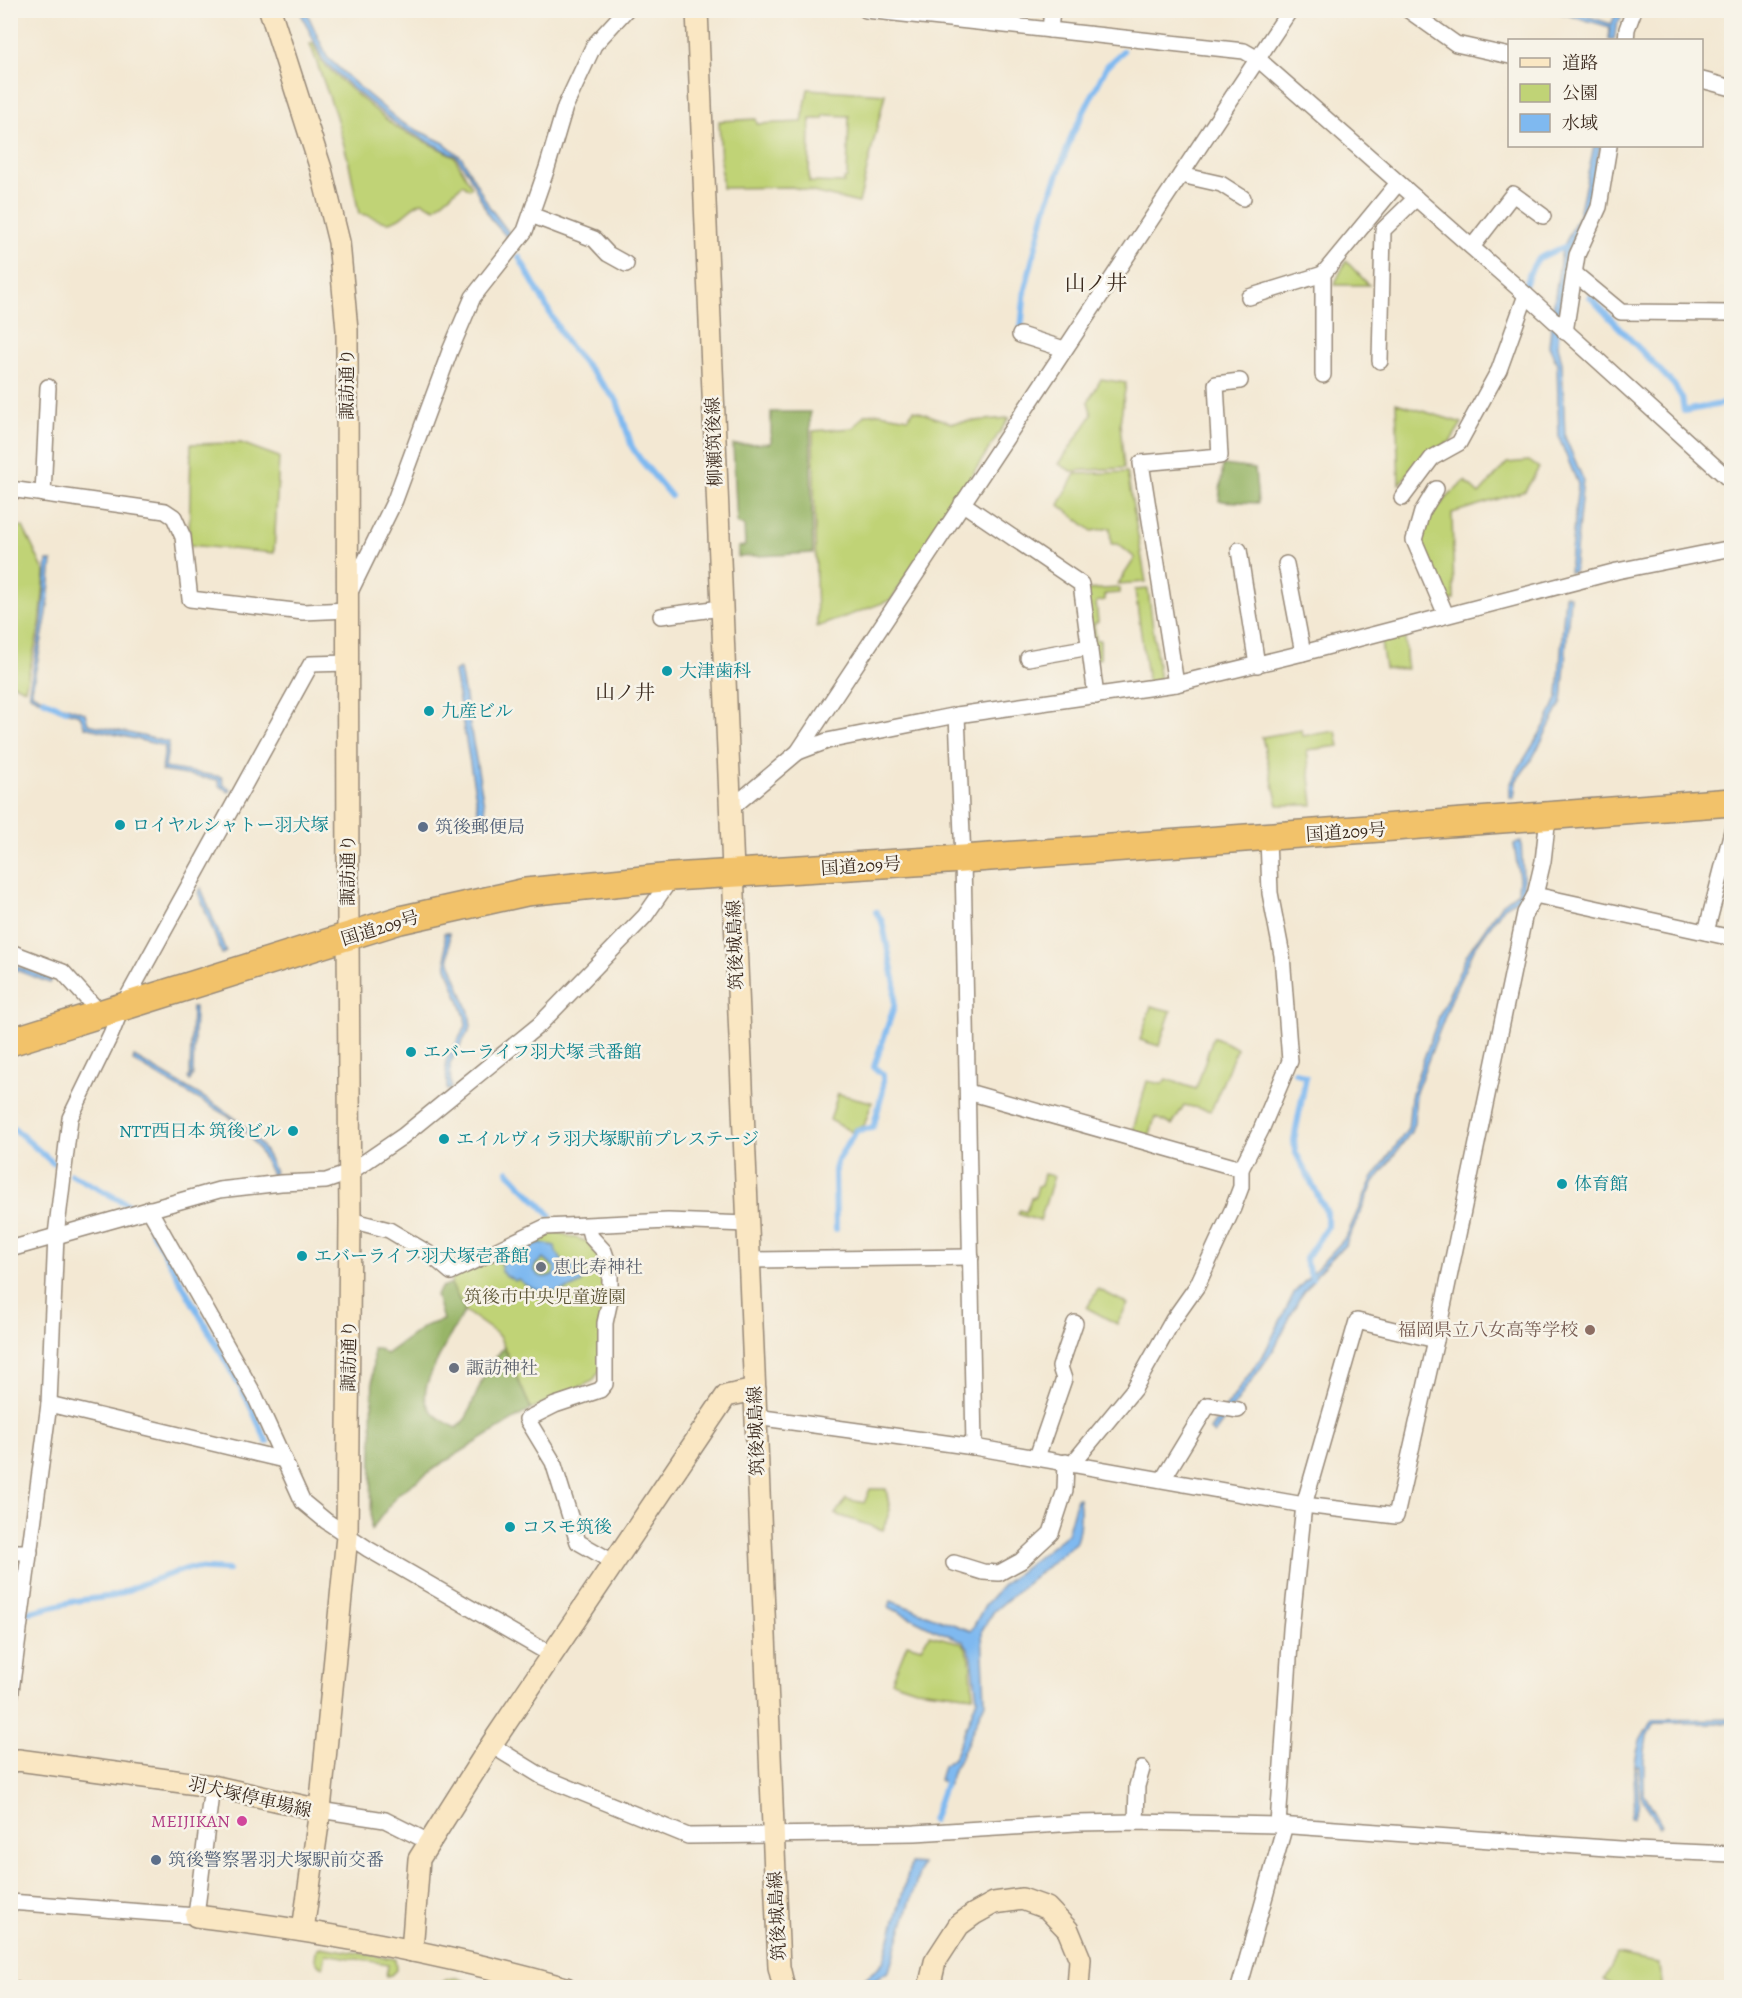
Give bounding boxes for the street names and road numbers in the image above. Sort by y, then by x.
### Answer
street label: 諏訪通り [335,348,359,420]
street label: 柳瀬筑後線 [700,397,728,487]
street label: 国道209号 [1305,817,1387,847]
street label: 諏訪通り [336,834,360,906]
street label: 国道209号 [820,851,902,881]
street label: 筑後城島線 [721,900,749,990]
street label: 国道209号 [338,905,422,951]
street label: 諏訪通り [336,1320,362,1392]
street label: 筑後城島線 [742,1386,770,1476]
street label: 羽犬塚停車場線 [186,1771,314,1823]
street label: 筑後城島線 [763,1870,791,1962]

